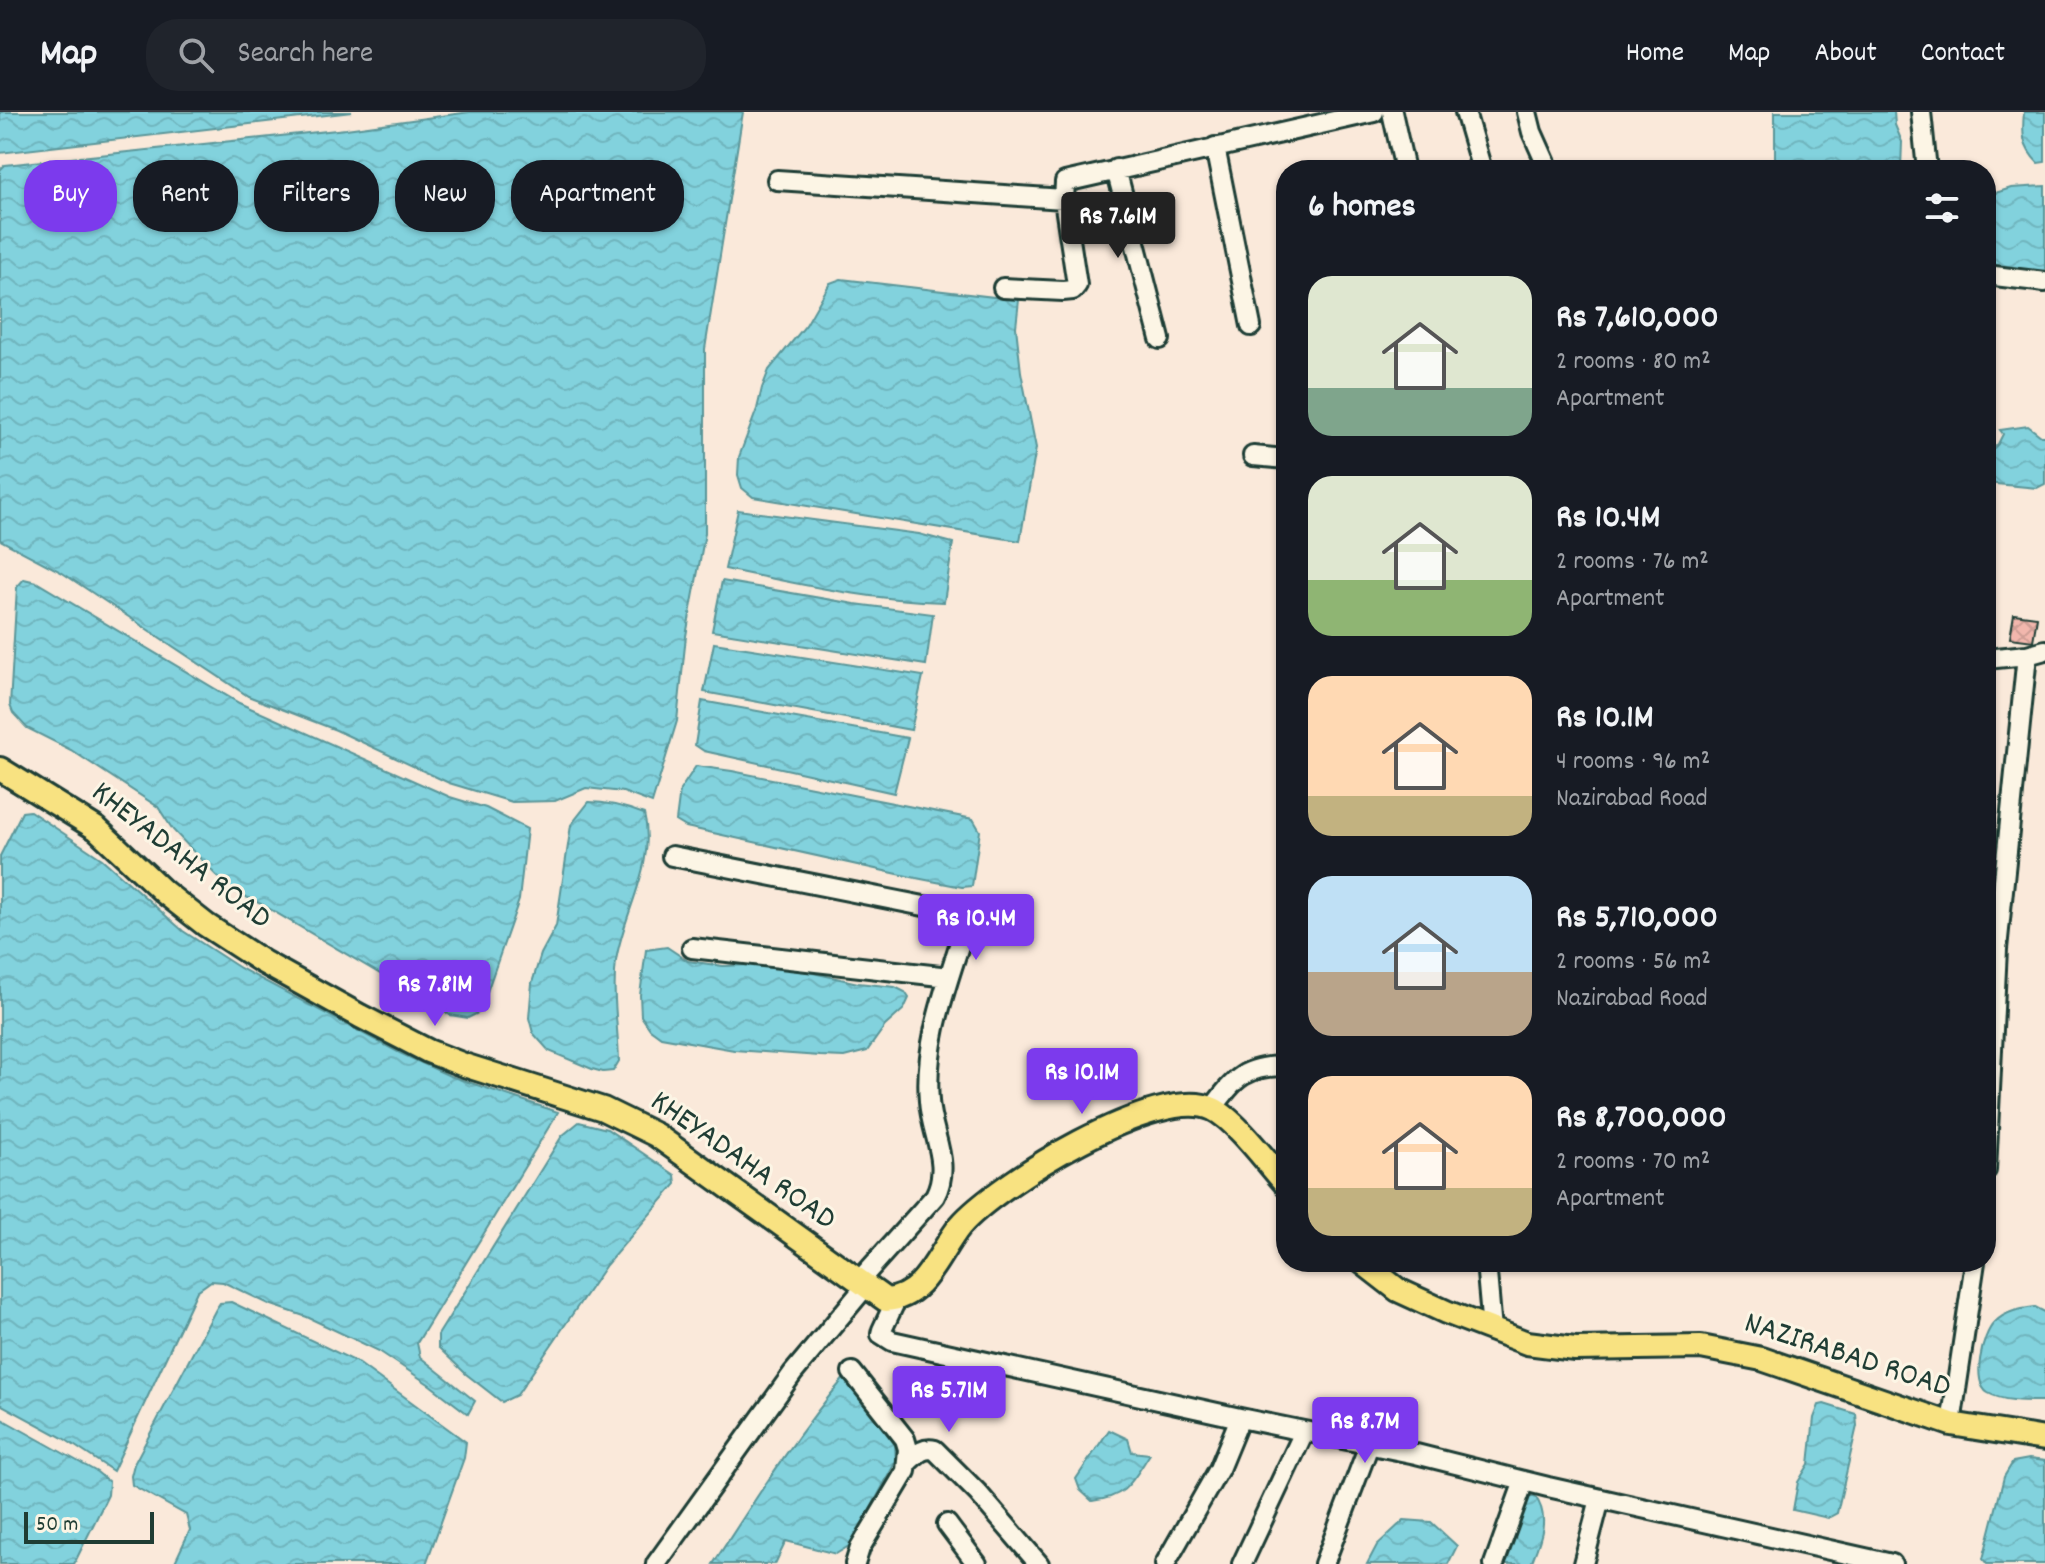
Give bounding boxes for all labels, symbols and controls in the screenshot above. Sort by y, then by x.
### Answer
search box [146,19,706,91]
text: Map [40,28,98,83]
icon: search [174,33,218,77]
text: Search here [238,34,373,77]
text: Home [1626,35,1684,75]
text: Map [1728,35,1770,75]
text: About [1814,35,1877,75]
text: Contact [1921,35,2005,75]
chip: Buy [24,160,117,232]
chip: Rent [133,160,238,232]
chip: Filters [254,160,379,232]
chip: New [395,160,495,232]
chip: Apartment [511,160,684,232]
text: 6 homes [1308,184,1416,233]
icon: filters [1920,186,1964,230]
pin: Rs 7.61M [1035,192,1201,260]
text: Rs 7.61M [1079,199,1157,236]
text: Rs 7,610,000 [1556,295,1719,344]
icon: home [1372,308,1468,404]
text: 2 rooms · 80 m² [1556,344,1711,381]
text: Apartment [1556,381,1665,418]
text: Rs 10.4M [1556,495,1660,544]
icon: home [1372,508,1468,604]
text: 2 rooms · 76 m² [1556,544,1709,581]
text: Apartment [1556,581,1665,618]
text: Rs 10.1M [1556,695,1654,744]
icon: home [1372,708,1468,804]
text: 4 rooms · 96 m² [1556,744,1710,781]
street label: KHEYADAHA ROAD [80,772,280,942]
text: Nazirabad Road [1556,781,1708,818]
pin: Rs 10.4M [893,894,1059,962]
text: Rs 5,710,000 [1556,895,1718,944]
text: Rs 10.4M [936,901,1016,938]
icon: home [1372,908,1468,1004]
text: 2 rooms · 56 m² [1556,944,1711,981]
pin: Rs 7.81M [352,960,518,1028]
text: Rs 7.81M [397,967,473,1004]
text: Nazirabad Road [1556,981,1708,1018]
pin: Rs 10.1M [999,1048,1165,1116]
text: Rs 10.1M [1045,1055,1119,1092]
street label: KHEYADAHA ROAD [640,1081,844,1243]
text: Rs 8,700,000 [1556,1095,1727,1144]
icon: home [1372,1108,1468,1204]
text: 2 rooms · 70 m² [1556,1144,1710,1181]
text: Apartment [1556,1181,1665,1218]
street label: NAZIRABAD ROAD [1738,1302,1956,1412]
pin: Rs 5.71M [866,1366,1032,1434]
text: Rs 5.71M [911,1373,987,1410]
pin: Rs 8.7M [1291,1397,1439,1465]
text: Rs 8.7M [1330,1404,1400,1441]
scale bar [24,1508,154,1544]
text: 50 m [36,1510,78,1541]

